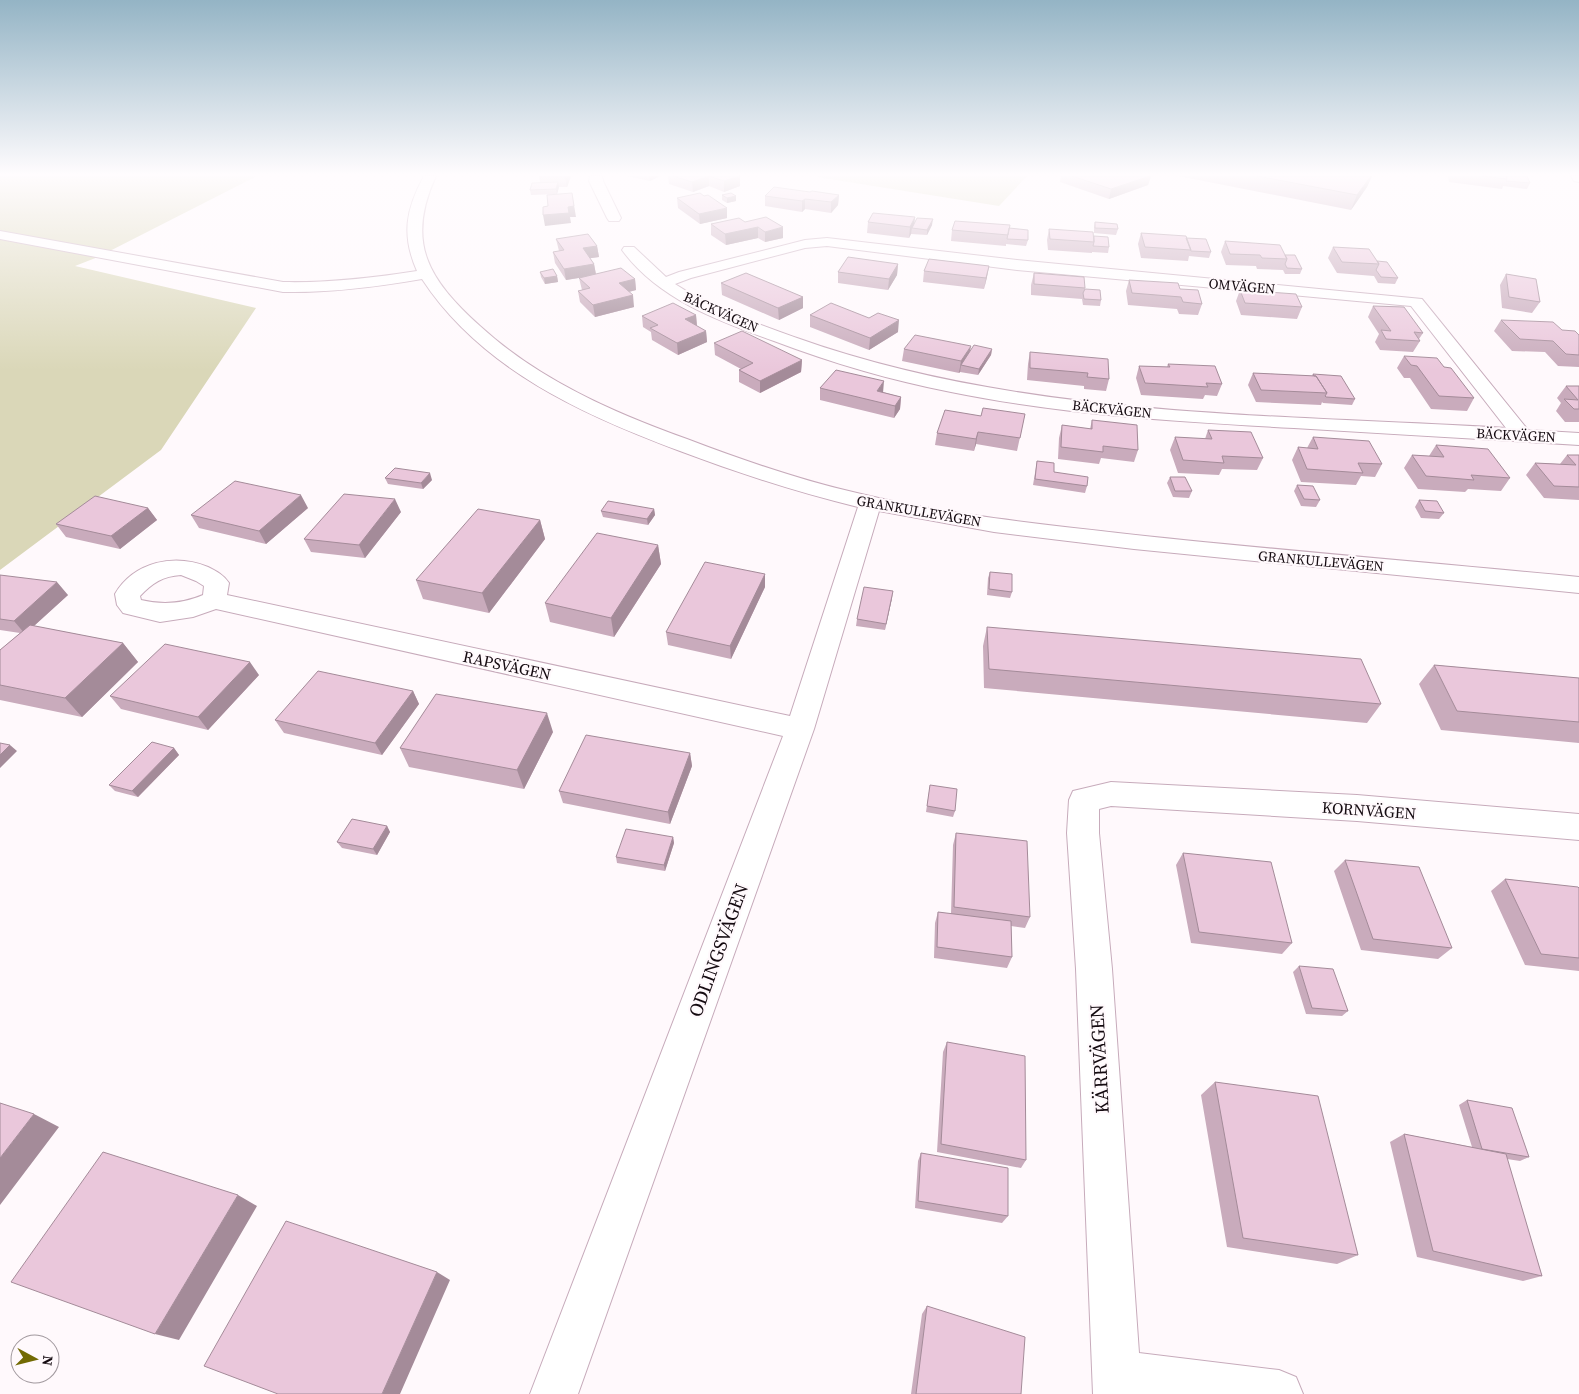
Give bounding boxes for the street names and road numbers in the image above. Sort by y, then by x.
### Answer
street label: OMVÄGEN [1208,273,1276,299]
street label: BÄCKVÄGEN [680,287,762,337]
street label: BÄCKVÄGEN [1071,395,1153,423]
street label: BÄCKVÄGEN [1476,423,1556,447]
street label: GRANKULLEVÄGEN [855,490,983,532]
street label: GRANKULLEVÄGEN [1257,546,1385,576]
street label: RAPSVÄGEN [461,645,553,685]
street label: KORNVÄGEN [1321,796,1417,824]
street label: ODLINGSVÄGEN [682,880,754,1020]
street label: KÄRRVÄGEN [1083,1004,1115,1114]

